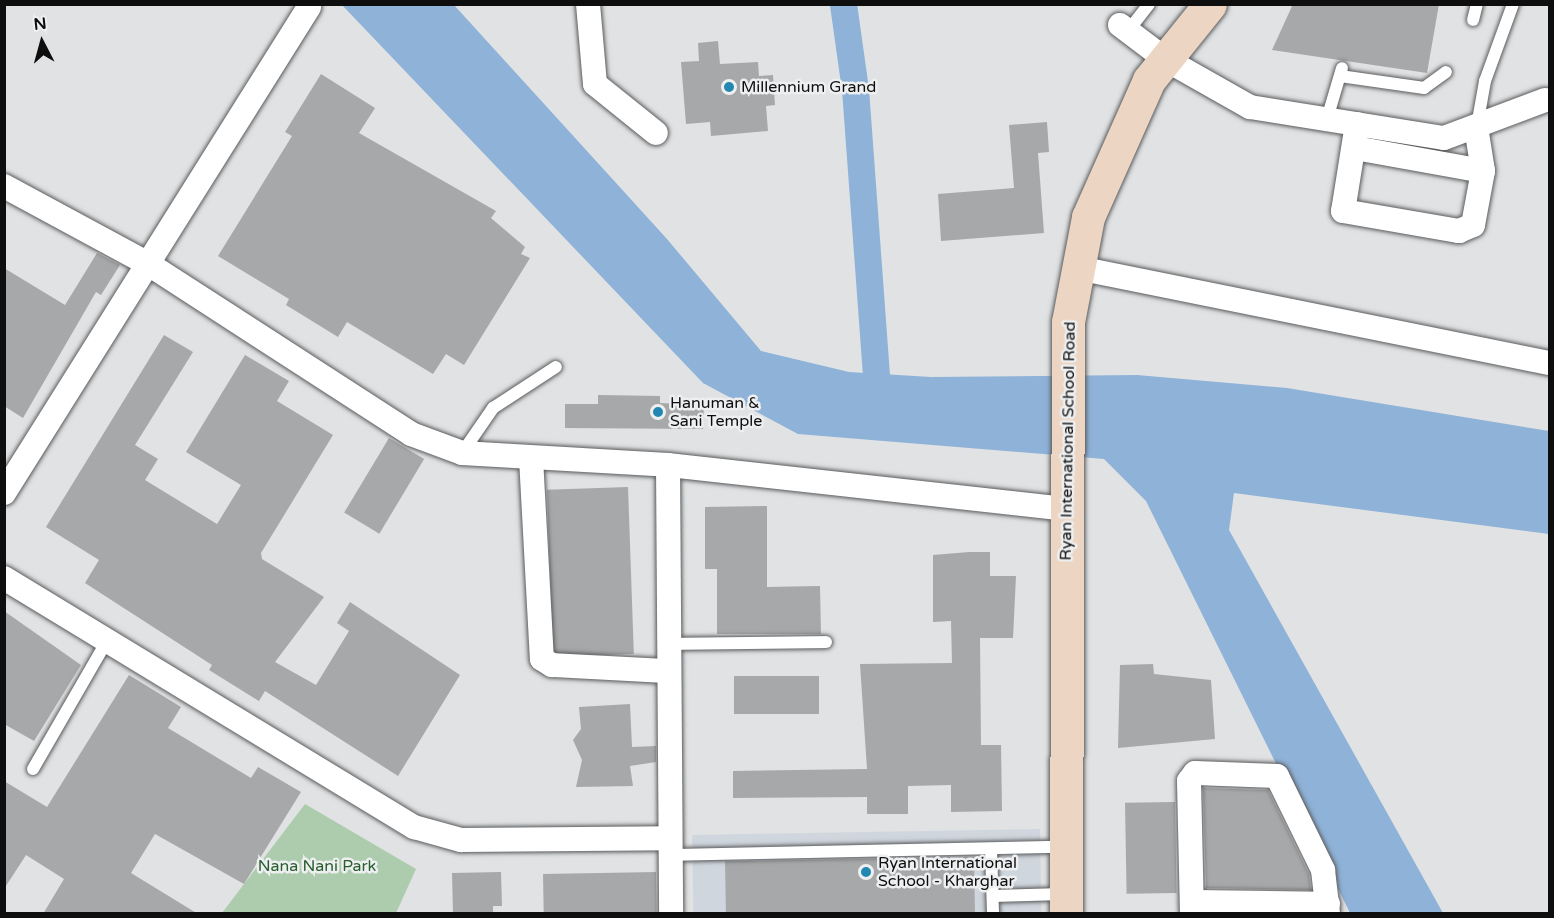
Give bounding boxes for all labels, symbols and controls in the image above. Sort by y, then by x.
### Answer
north arrow [12,12,72,72]
text: N [33,13,48,35]
place label: Millennium Grand [741,77,876,97]
marker: Millennium Grand [722,80,736,94]
street label: Ryan International School Road [1056,321,1080,561]
place label: Hanuman & Sani Temple [670,393,762,431]
marker: Hanuman & Sani Temple [651,405,665,419]
place label: Ryan International School - Kharghar [878,853,1017,891]
park label: Nana Nani Park [258,856,376,876]
marker: Ryan International School - Kharghar [859,865,873,879]

